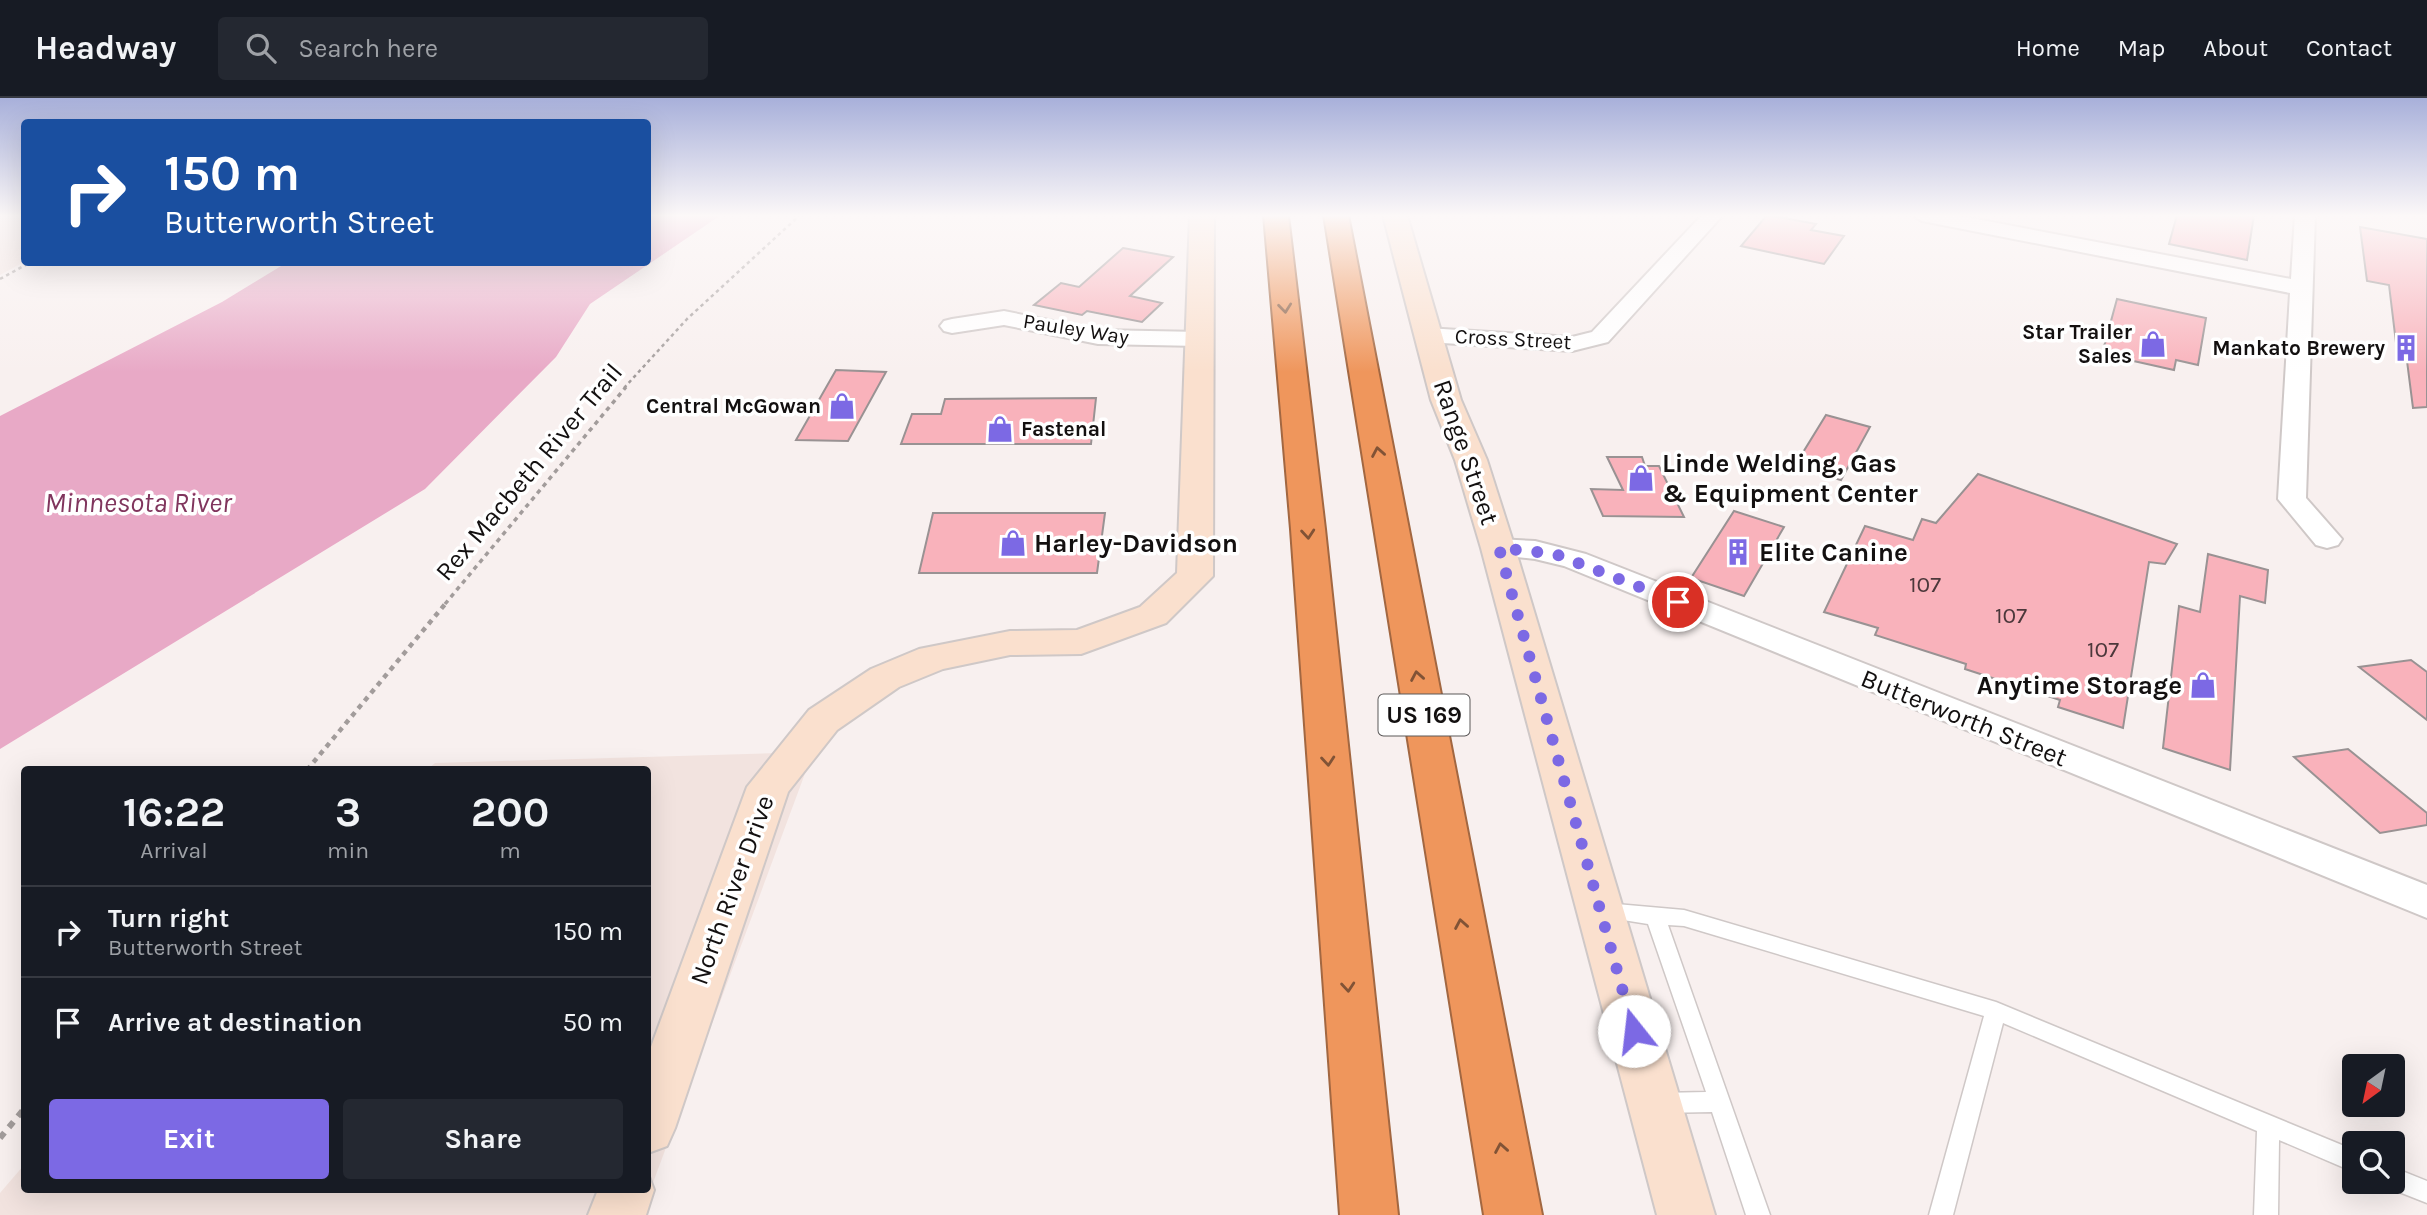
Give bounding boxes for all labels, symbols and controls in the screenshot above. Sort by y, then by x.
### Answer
search box [218,17,708,80]
text: Headway [35,29,176,67]
icon: search [242,29,280,67]
text: Search here [298,33,438,64]
text: Home [2016,34,2080,62]
text: Map [2118,34,2165,62]
text: About [2203,34,2268,62]
text: Contact [2306,34,2392,62]
text: 150 m [164,145,300,202]
icon: right [49,147,140,238]
text: Butterworth Street [164,204,434,241]
one-way arrow [1278,302,1293,313]
street label: Pauley Way [1021,309,1131,349]
place label: Star Trailer Sales [2022,320,2133,368]
street label: Cross Street [1454,324,1572,354]
shop icon: Star Trailer Sales [2138,329,2168,359]
building icon: Mankato Brewery [2391,333,2421,363]
place label: Mankato Brewery [2212,336,2385,360]
street label: Rex Macbeth River Trail [429,357,629,587]
street label: Range Street [1427,375,1505,529]
shop icon: Central McGowan [827,391,857,421]
place label: Central McGowan [646,394,821,418]
shop icon: Fastenal [985,414,1015,444]
place label: Fastenal [1021,417,1107,441]
one-way arrow [1371,446,1386,458]
place label: Linde Welding, Gas & Equipment Center [1662,448,1918,509]
shop icon: Linde Welding, Gas & Equipment Center [1626,463,1656,493]
water label: Minnesota River [44,486,233,519]
shop icon: Harley-Davidson [998,528,1028,558]
place label: Harley-Davidson [1034,528,1238,559]
one-way arrow [1300,529,1315,540]
building icon: Elite Canine [1723,537,1753,567]
place label: Elite Canine [1759,537,1908,568]
house number: 107 [1909,571,1941,598]
pin [1648,572,1708,632]
icon: arrive [1659,583,1697,621]
house number: 107 [1995,602,2027,629]
house number: 107 [2087,636,2119,663]
street label: Butterworth Street [1856,662,2072,774]
one-way arrow [1410,670,1425,682]
place label: Anytime Storage [1977,670,2182,701]
shop icon: Anytime Storage [2188,670,2218,700]
road number: US 169 [1378,694,1470,736]
one-way arrow [1320,755,1335,766]
text: 16:22 [123,787,225,837]
text: 3 [335,787,361,837]
text: 200 [471,787,549,837]
street label: North River Drive [683,791,781,989]
text: Arrival [140,837,208,864]
text: min [327,837,369,864]
text: m [499,837,521,864]
text: Turn right [108,903,229,934]
icon: right [49,913,87,951]
text: 150 m [554,916,623,947]
one-way arrow [1454,918,1469,930]
text: Butterworth Street [108,934,302,961]
one-way arrow [1340,982,1355,993]
position arrow [1597,994,1671,1068]
icon: arrive [49,1004,87,1042]
text: Arrive at destination [108,1007,362,1038]
text: 50 m [562,1007,623,1038]
north arrow [2342,1054,2404,1116]
map controls [2342,1054,2405,1194]
button: Exit [49,1099,329,1179]
button: Share [343,1099,623,1179]
button: search [2342,1131,2405,1194]
one-way arrow [1494,1142,1509,1154]

